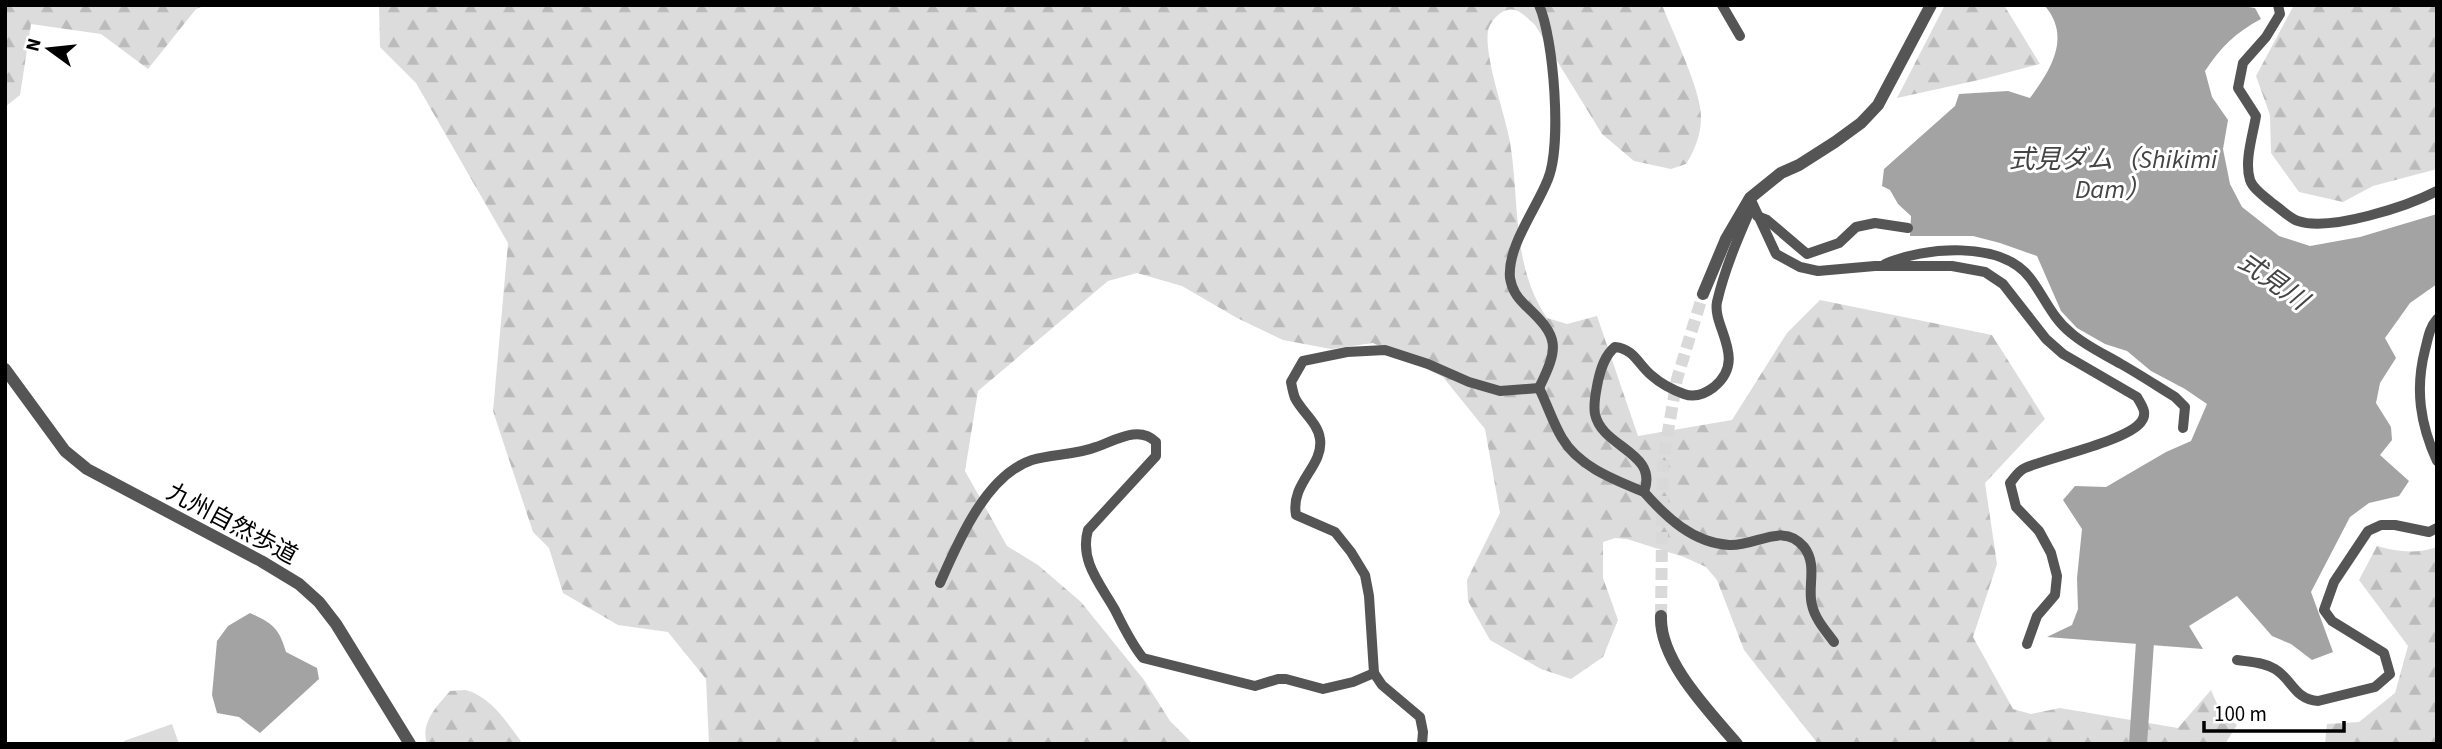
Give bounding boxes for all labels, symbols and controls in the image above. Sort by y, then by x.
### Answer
north arrow [14,14,84,84]
text: N [19,35,49,55]
water label: 式見ダム（Shikimi Dam） [2009,141,2218,208]
water label: 式見川 [2230,243,2318,320]
street label: 九州自然歩道 [160,475,304,573]
scale bar [2204,690,2344,734]
text: 100 m [2214,699,2267,729]

